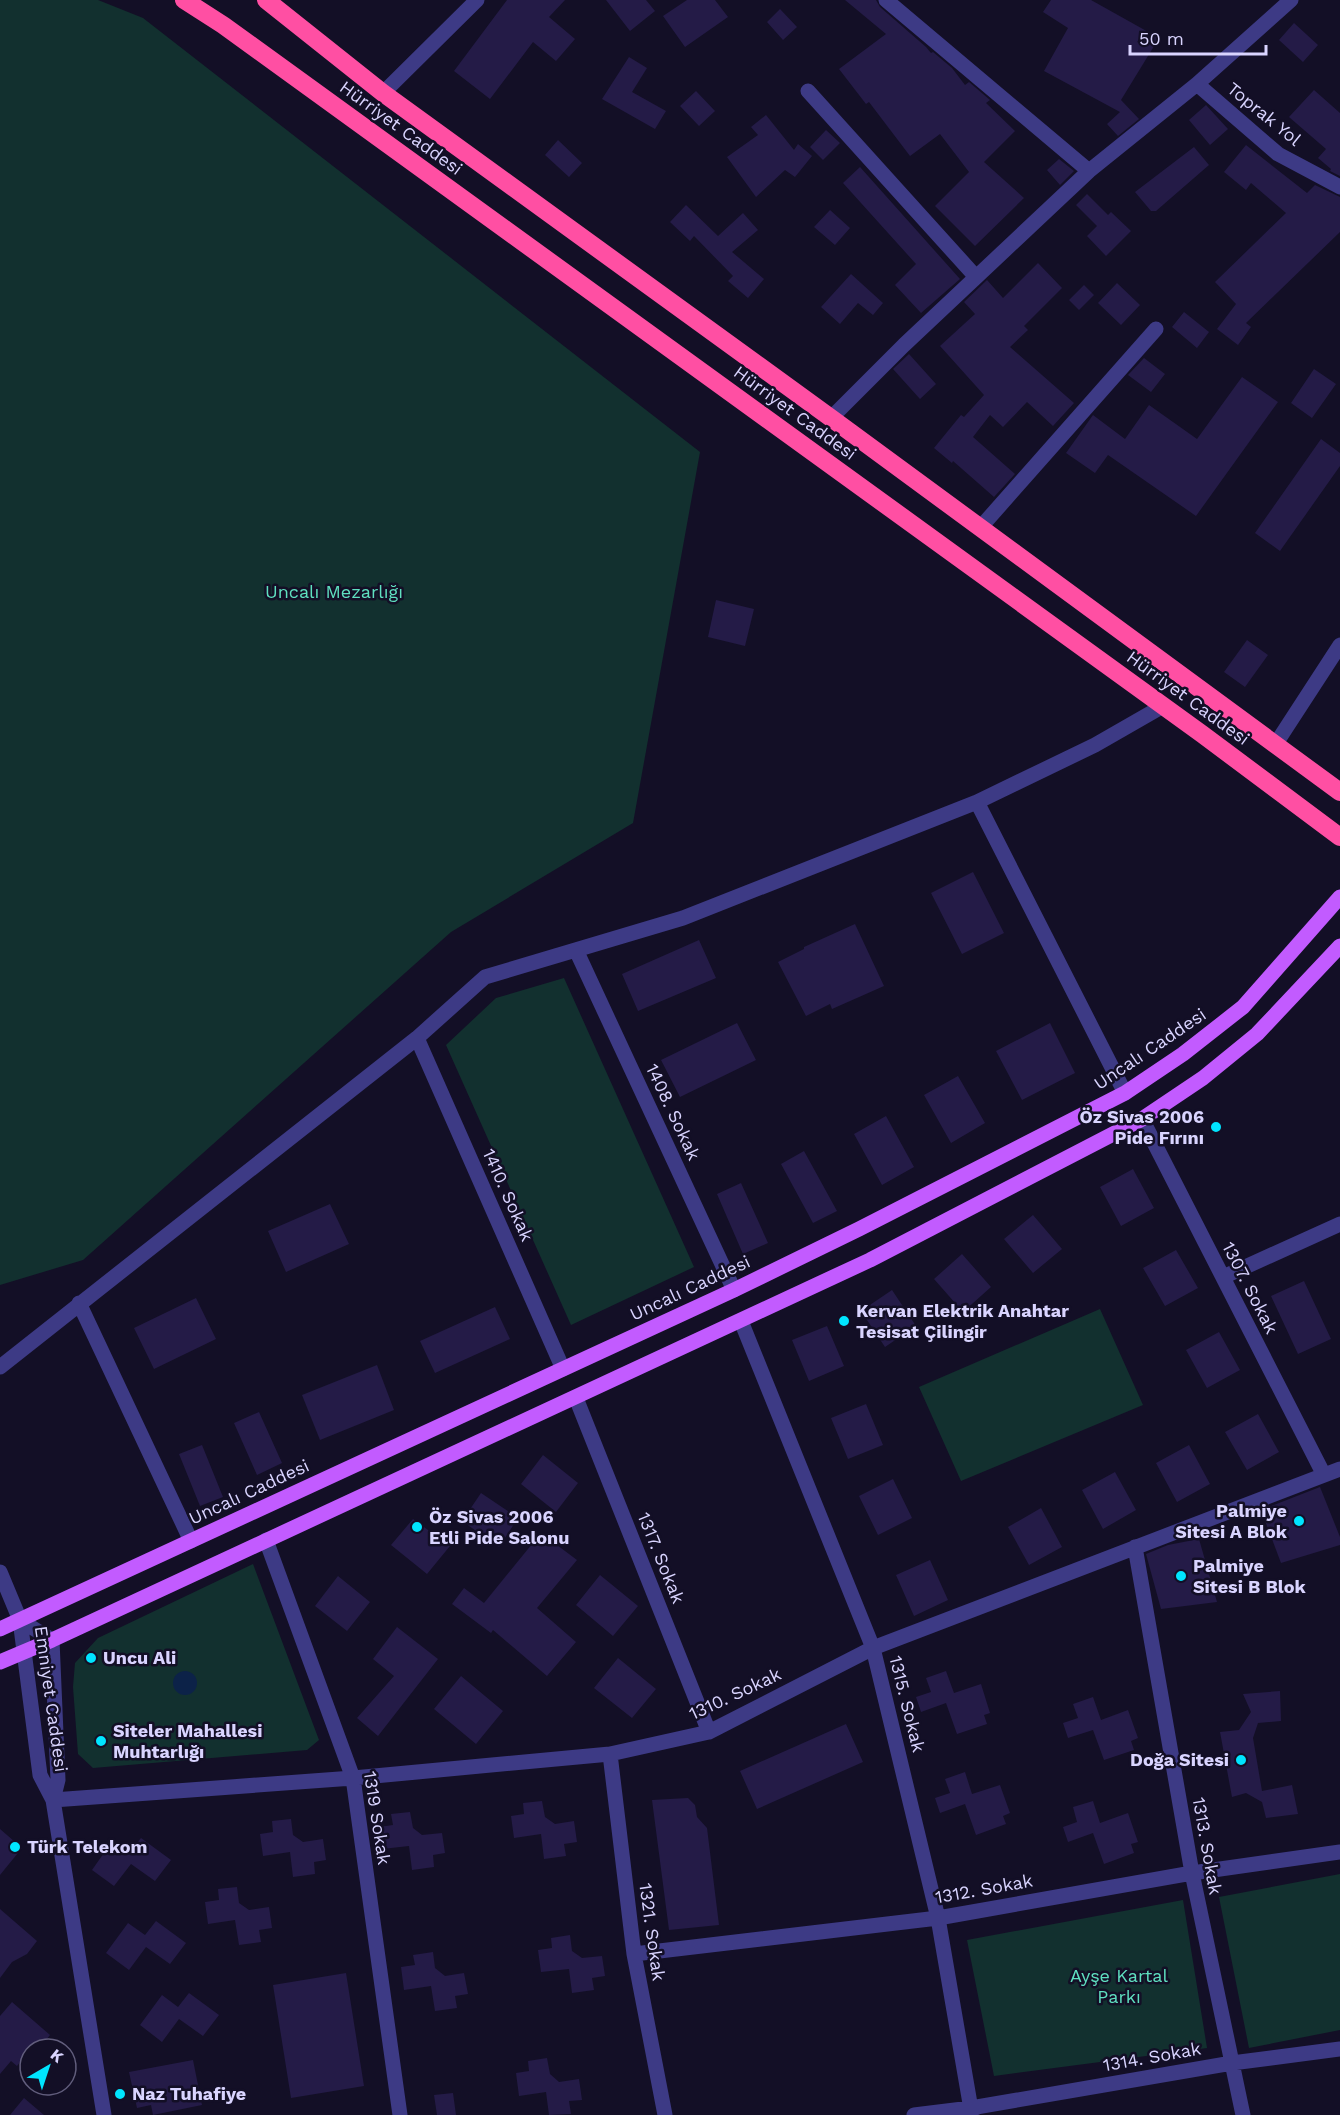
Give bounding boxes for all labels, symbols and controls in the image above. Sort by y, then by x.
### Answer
scale bar [1130,18,1266,56]
text: 50 m [1139,28,1184,49]
street label: Hürriyet Caddesi [336,76,467,179]
street label: Toprak Yol [1223,78,1306,150]
street label: Hürriyet Caddesi [730,361,861,464]
park label: Uncalı Mezarlığı [265,581,403,602]
street label: Hürriyet Caddesi [1123,646,1254,749]
street label: Uncalı Caddesi [1090,1003,1210,1094]
street label: 1408. Sokak [642,1060,705,1163]
place label: Öz Sivas 2006 Pide Fırını [1079,1106,1204,1148]
marker: Öz Sivas 2006 Pide Fırını [1209,1120,1223,1134]
street label: 1410. Sokak [479,1145,538,1244]
street label: 1307. Sokak [1218,1238,1283,1337]
street label: Uncalı Caddesi [626,1251,753,1325]
place label: Kervan Elektrik Anahtar Tesisat Çilingir [856,1300,1069,1342]
marker: Kervan Elektrik Anahtar Tesisat Çilingir [837,1314,851,1328]
street label: Uncalı Caddesi [185,1455,312,1529]
place label: Palmiye Sitesi A Blok [1175,1500,1288,1542]
place label: Öz Sivas 2006 Etli Pide Salonu [429,1506,569,1548]
street label: 1317. Sokak [634,1509,689,1607]
marker: Palmiye Sitesi A Blok [1292,1514,1306,1528]
marker: Öz Sivas 2006 Etli Pide Salonu [410,1520,424,1534]
place label: Palmiye Sitesi B Blok [1193,1555,1307,1597]
marker: Palmiye Sitesi B Blok [1174,1569,1188,1583]
street label: Emniyet Caddesi [31,1624,72,1773]
place label: Uncu Ali [103,1647,176,1668]
marker: Uncu Ali [84,1651,98,1665]
street label: 1315. Sokak [885,1653,930,1754]
street label: 1310. Sokak [685,1663,784,1724]
place label: Siteler Mahallesi Muhtarlığı [113,1720,262,1762]
marker: Siteler Mahallesi Muhtarlığı [94,1734,108,1748]
place label: Doğa Sitesi [1130,1749,1229,1770]
marker: Doğa Sitesi [1234,1753,1248,1767]
street label: 1319 Sokak [360,1770,395,1866]
street label: 1313. Sokak [1189,1795,1226,1896]
place label: Türk Telekom [27,1836,148,1857]
marker: Türk Telekom [8,1840,22,1854]
street label: 1312. Sokak [933,1870,1034,1907]
street label: 1321. Sokak [635,1882,670,1982]
park label: Ayşe Kartal Parkı [1070,1965,1168,2007]
north arrow [18,2037,78,2097]
street label: 1314. Sokak [1101,2038,1202,2075]
text: K [47,2045,67,2067]
place label: Naz Tuhafiye [132,2083,246,2104]
marker: Naz Tuhafiye [113,2087,127,2101]

